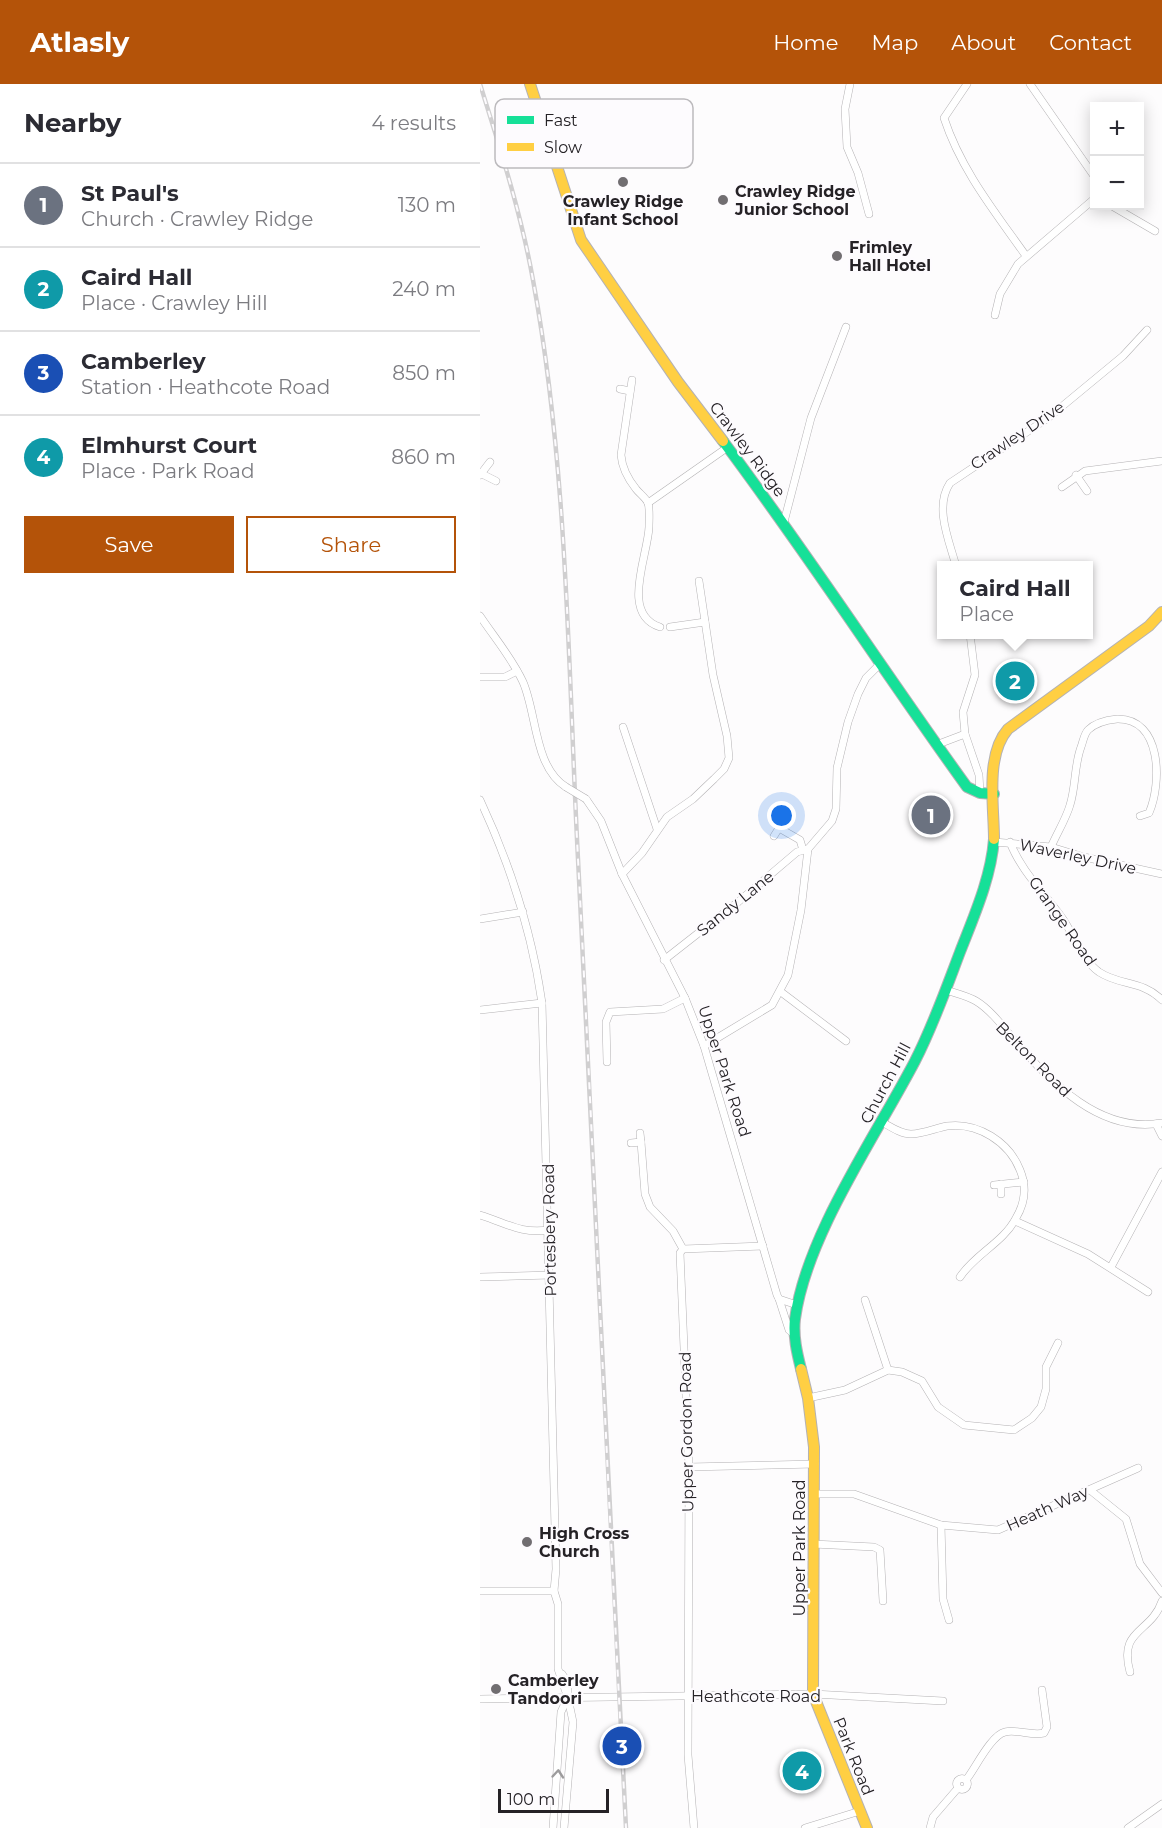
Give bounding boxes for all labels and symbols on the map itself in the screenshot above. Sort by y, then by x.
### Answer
legend [495,99,693,168]
text: Fast [544,111,578,130]
text: Slow [544,138,582,157]
marker: Crawley Ridge Infant School [616,175,630,189]
place label: Crawley Ridge Junior School [734,182,856,219]
place label: Crawley Ridge Infant School [563,192,683,229]
marker: Crawley Ridge Junior School [716,193,730,207]
place label: Frimley Hall Hotel [849,238,931,275]
marker: Frimley Hall Hotel [830,249,844,263]
street label: Crawley Drive [967,397,1068,474]
street label: Crawley Ridge [706,398,790,501]
pin: 2 [996,658,1034,704]
pin: 1 [912,792,950,838]
your location [767,801,796,830]
street label: Waverley Drive [1018,835,1138,878]
street label: Sandy Lane [693,867,777,940]
street label: Grange Road [1025,873,1100,970]
street label: Upper Park Road [694,1003,755,1139]
street label: Belton Road [992,1018,1075,1101]
street label: Church Hill [856,1040,915,1127]
street label: Portesbery Road [539,1163,560,1297]
street label: Upper Gordon Road [676,1351,697,1513]
street label: Upper Park Road [790,1479,809,1617]
street label: Heath Way [1003,1482,1092,1535]
place label: High Cross Church [539,1524,630,1561]
marker: High Cross Church [520,1535,534,1549]
place label: Camberley Tandoori [508,1671,599,1708]
marker: Camberley Tandoori [489,1682,503,1696]
street label: Heathcote Road [691,1687,821,1706]
street label: Park Road [829,1714,878,1798]
pin: 3 [602,1724,642,1768]
pin: 4 [782,1748,822,1794]
one-way arrow [551,1770,564,1779]
scale bar [498,1786,609,1814]

